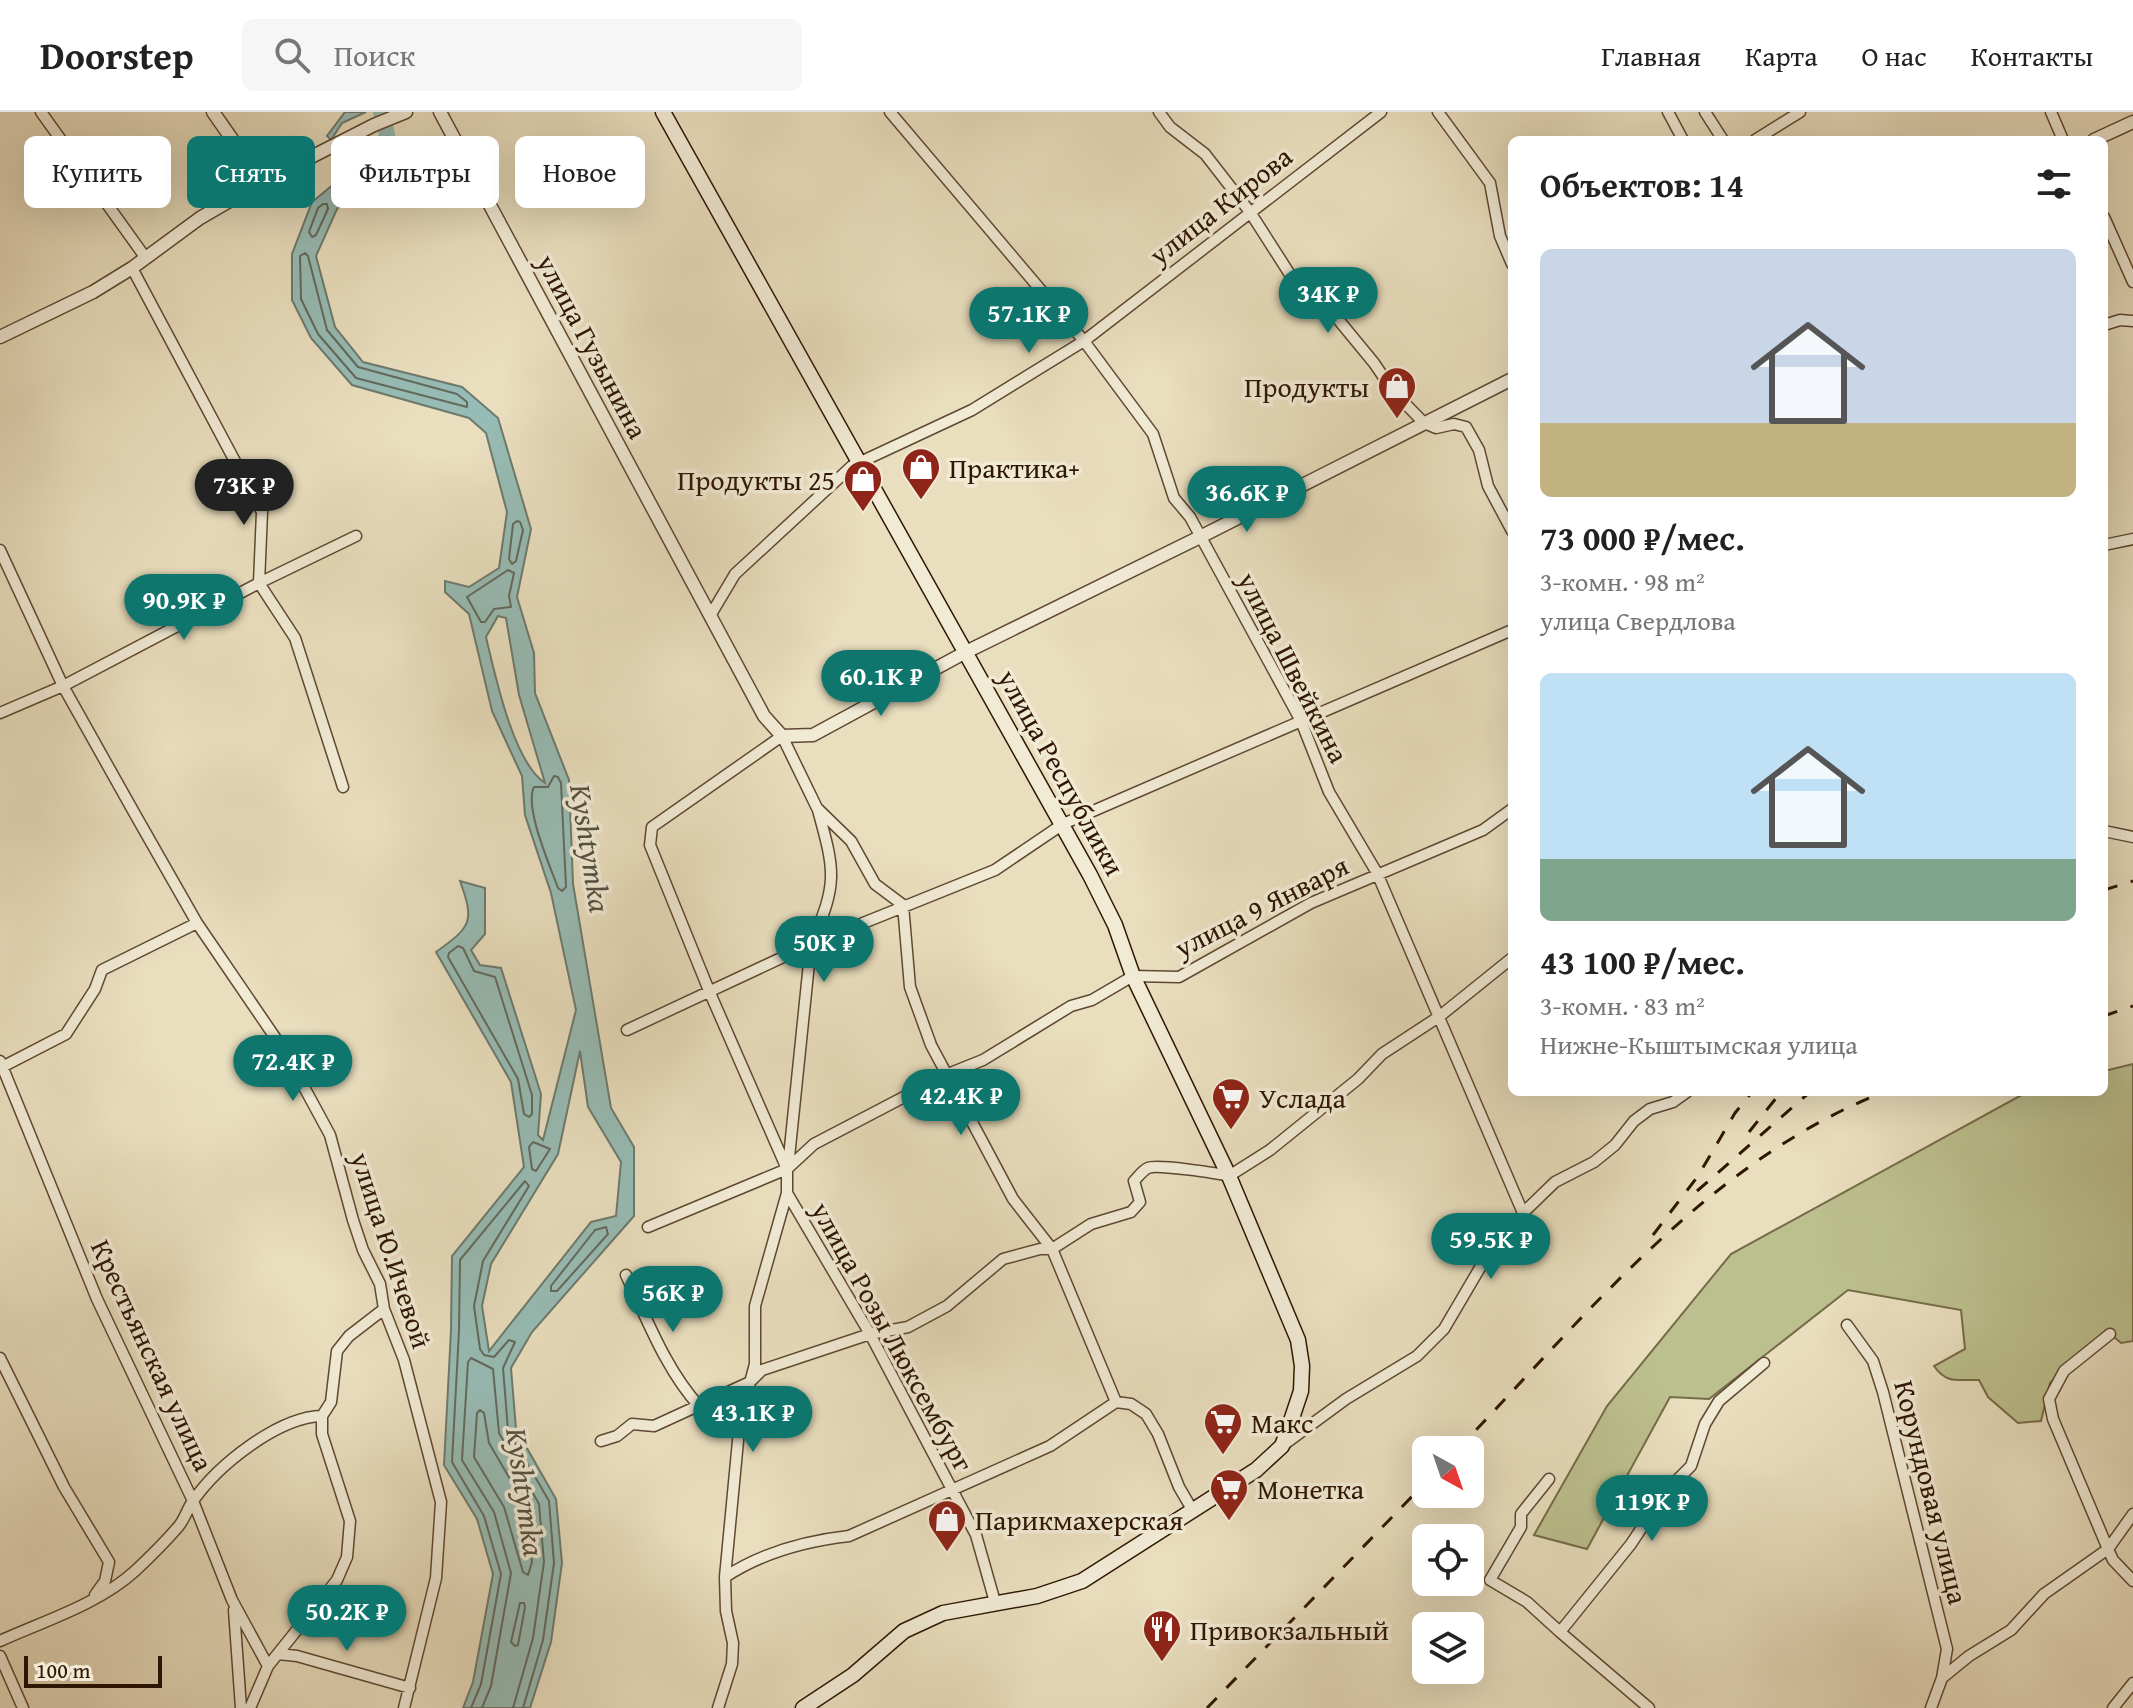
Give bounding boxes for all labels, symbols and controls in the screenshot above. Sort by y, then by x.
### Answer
search box [242,19,802,91]
text: Doorstep [40,27,194,83]
icon: search [270,33,314,77]
text: Поиск [334,33,415,77]
text: Главная [1601,35,1701,76]
text: Карта [1745,35,1817,76]
text: О нас [1861,35,1927,76]
text: Контакты [1971,35,2093,76]
street label: улица Кирова [1139,135,1301,275]
chip: Купить [24,136,171,208]
chip: Снять [187,136,315,208]
chip: Фильтры [331,136,499,208]
chip: Новое [515,136,645,208]
text: Объектов: 14 [1540,160,1744,209]
icon: filters [2032,162,2076,206]
street label: улица Гузынина [527,246,659,446]
pin: 34K ₽ [1272,267,1384,335]
text: 34K ₽ [1297,273,1359,312]
pin: 57.1K ₽ [955,287,1103,355]
text: 57.1K ₽ [987,293,1071,332]
icon: home [1736,301,1880,445]
shop icon: Продукты [1376,365,1418,420]
place label: Продукты [1244,366,1369,407]
shop icon: Практика+ [900,446,942,501]
place label: Практика+ [949,447,1080,488]
shop icon: Продукты 25 [842,458,884,513]
pin: 73K ₽ [188,459,300,527]
place label: Продукты 25 [677,459,835,500]
text: 73K ₽ [213,465,275,504]
pin: 36.6K ₽ [1173,466,1321,534]
text: 36.6K ₽ [1205,472,1289,511]
text: 73 000 ₽/мес. [1540,513,1745,562]
text: 3-комн. · 98 m² [1540,562,1705,601]
street label: улица Швейкина [1228,563,1360,770]
pin: 90.9K ₽ [110,574,258,642]
text: 90.9K ₽ [142,580,226,619]
text: улица Свердлова [1540,601,1736,640]
pin: 60.1K ₽ [807,650,955,718]
text: 60.1K ₽ [839,656,923,695]
street label: улица Республики [988,661,1136,883]
icon: home [1736,725,1880,869]
water label: Kyshtymka [559,780,623,915]
street label: улица 9 Января [1166,845,1355,968]
pin: 50K ₽ [768,916,880,984]
text: 50K ₽ [793,922,855,961]
text: 43 100 ₽/мес. [1540,937,1745,986]
text: 3-комн. · 83 m² [1540,986,1705,1025]
text: Нижне-Кыштымская улица [1540,1025,1858,1064]
pin: 72.4K ₽ [219,1035,367,1103]
text: 72.4K ₽ [251,1041,335,1080]
pin: 42.4K ₽ [887,1069,1035,1137]
text: 42.4K ₽ [919,1075,1003,1114]
supermarket icon: Услада [1210,1076,1252,1131]
place label: Услада [1259,1077,1346,1118]
street label: улица Ю.Ичевой [341,1146,443,1353]
street label: улица Розы Люксембург [801,1193,984,1478]
pin: 59.5K ₽ [1417,1213,1565,1281]
text: 59.5K ₽ [1449,1219,1533,1258]
street label: Крестьянская улица [81,1232,225,1478]
pin: 56K ₽ [617,1266,729,1334]
text: 56K ₽ [642,1272,704,1311]
street label: Корундовая улица [1884,1376,1980,1609]
pin: 43.1K ₽ [679,1386,827,1454]
text: 43.1K ₽ [711,1392,795,1431]
supermarket icon: Макс [1202,1401,1244,1456]
place label: Макс [1251,1402,1313,1443]
water label: Kyshtymka [495,1424,557,1559]
north arrow [1412,1436,1484,1508]
map controls [1412,1436,1484,1684]
supermarket icon: Монетка [1208,1467,1250,1522]
place label: Монетка [1257,1468,1365,1509]
pin: 119K ₽ [1587,1475,1717,1543]
text: 119K ₽ [1614,1481,1690,1520]
shop icon: Парикмахерская [926,1498,968,1553]
place label: Парикмахерская [975,1499,1183,1540]
button: locate [1412,1524,1484,1596]
pin: 50.2K ₽ [273,1585,421,1653]
text: 50.2K ₽ [305,1591,389,1630]
restaurant icon: Привокзальный [1141,1608,1183,1663]
place label: Привокзальный [1190,1609,1389,1650]
button: layers [1412,1612,1484,1684]
scale bar [24,1652,162,1688]
text: 100 m [36,1654,91,1686]

